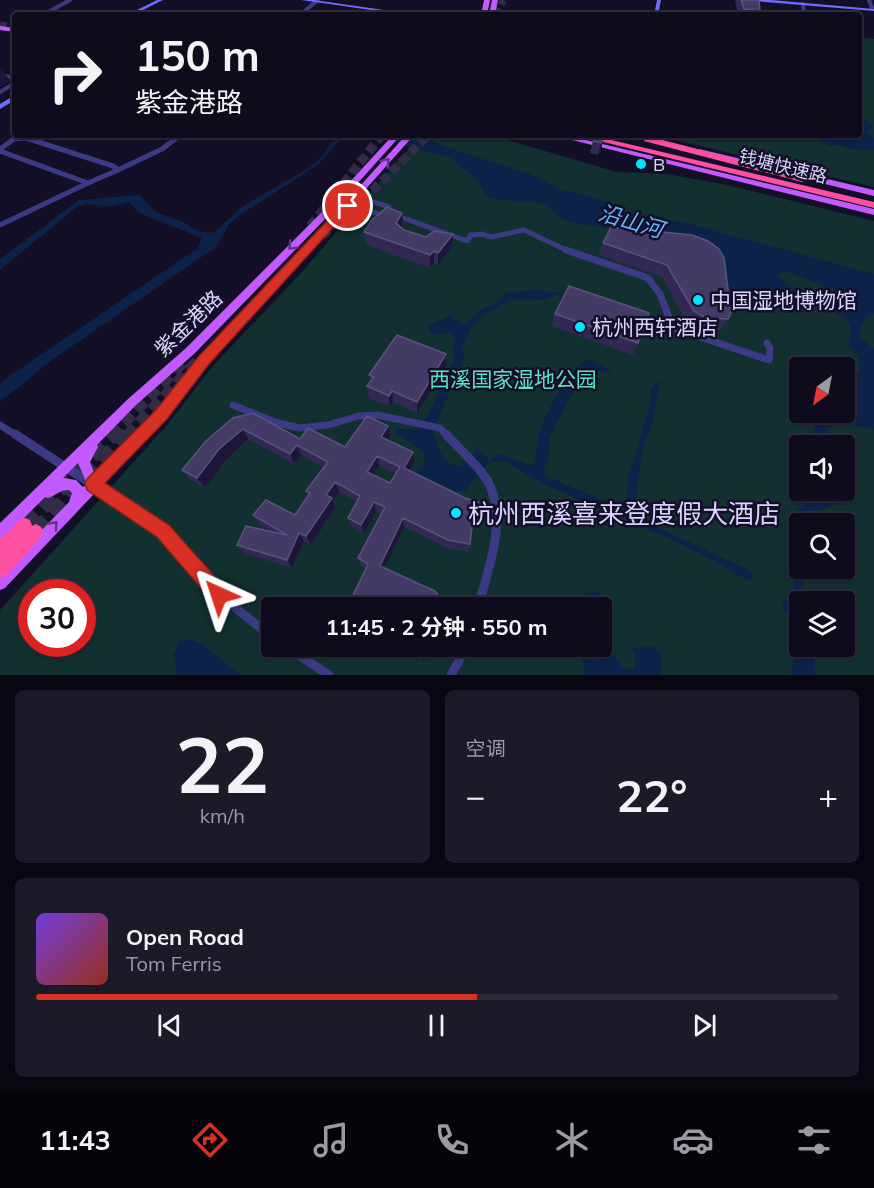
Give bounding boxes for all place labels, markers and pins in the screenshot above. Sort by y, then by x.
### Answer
place label: B [653,153,665,176]
marker: B [634,157,648,171]
pin [322,180,373,231]
place label: 中国湿地博物馆 [710,287,857,313]
marker: 中国湿地博物馆 [691,293,705,307]
place label: 杭州西轩酒店 [592,314,718,340]
marker: 杭州西轩酒店 [573,320,587,334]
place label: 杭州西溪喜来登度假大酒店 [468,497,780,530]
marker: 杭州西溪喜来登度假大酒店 [449,506,463,520]

